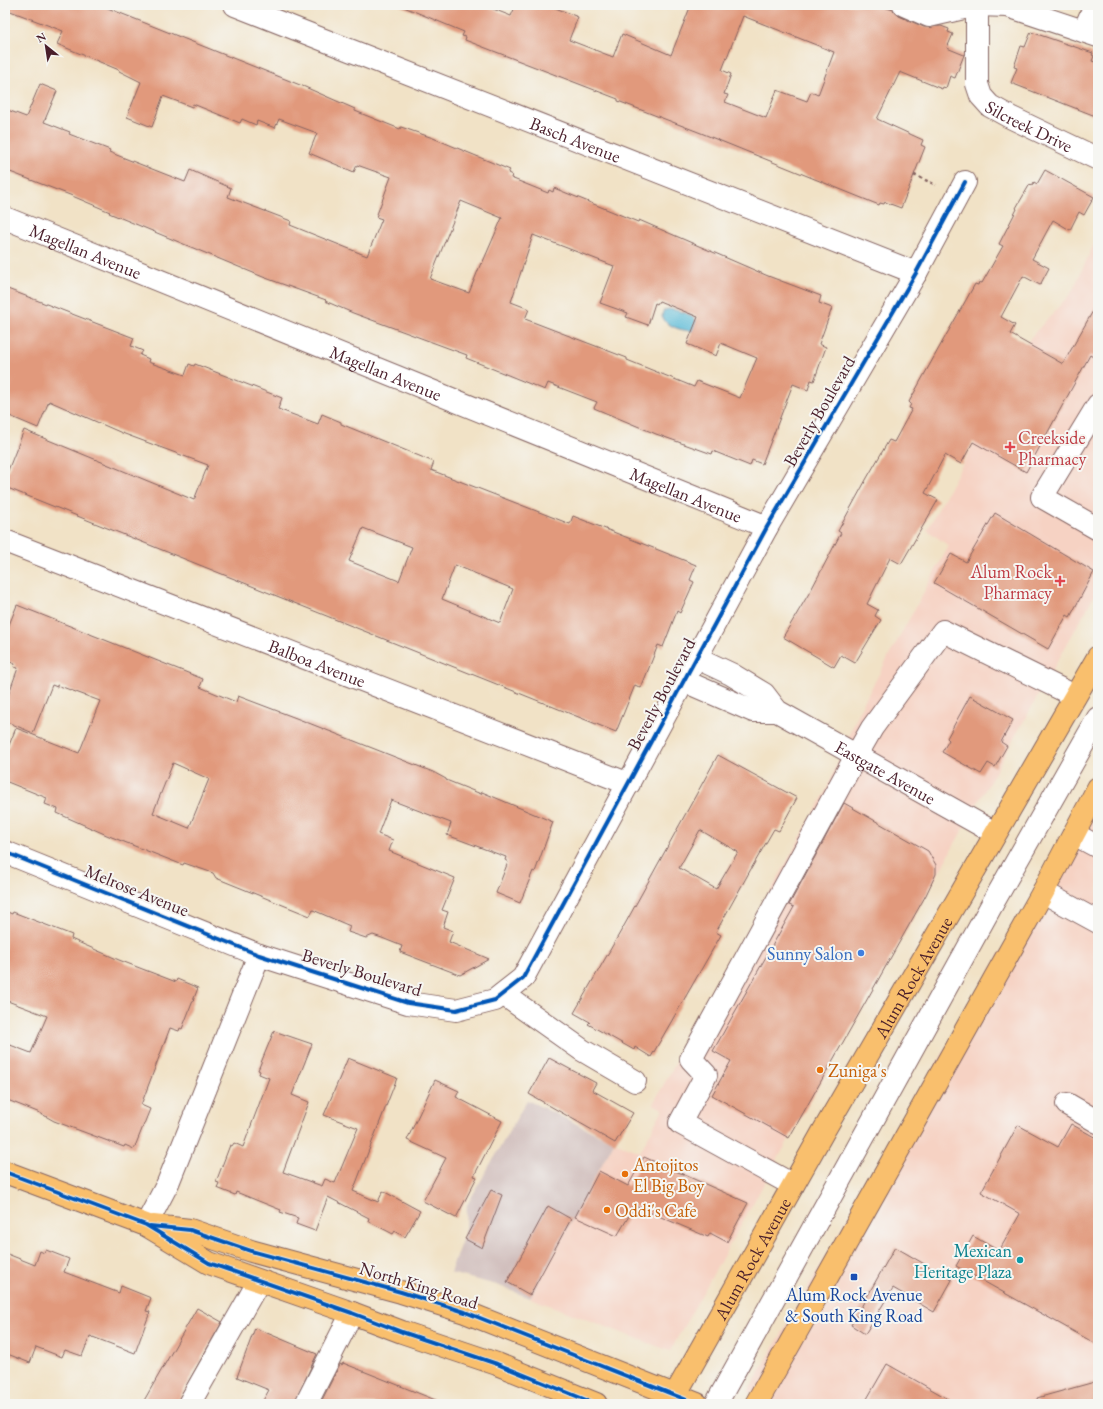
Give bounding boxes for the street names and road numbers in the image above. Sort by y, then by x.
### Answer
street label: Silcreek Drive [981,94,1077,157]
street label: Basch Avenue [527,111,624,167]
street label: Magellan Avenue [26,218,145,284]
street label: Magellan Avenue [327,340,445,405]
street label: Beverly Boulevard [778,351,860,470]
street label: Magellan Avenue [627,461,745,527]
street label: Balboa Avenue [265,633,369,692]
street label: Beverly Boulevard [622,633,701,754]
street label: Eastgate Avenue [831,735,940,809]
street label: Melrose Avenue [82,859,192,921]
street label: Alum Rock Avenue [868,912,957,1043]
street label: Beverly Boulevard [299,943,426,1001]
street label: Alum Rock Avenue [708,1193,795,1325]
street label: North King Road [357,1256,482,1314]

